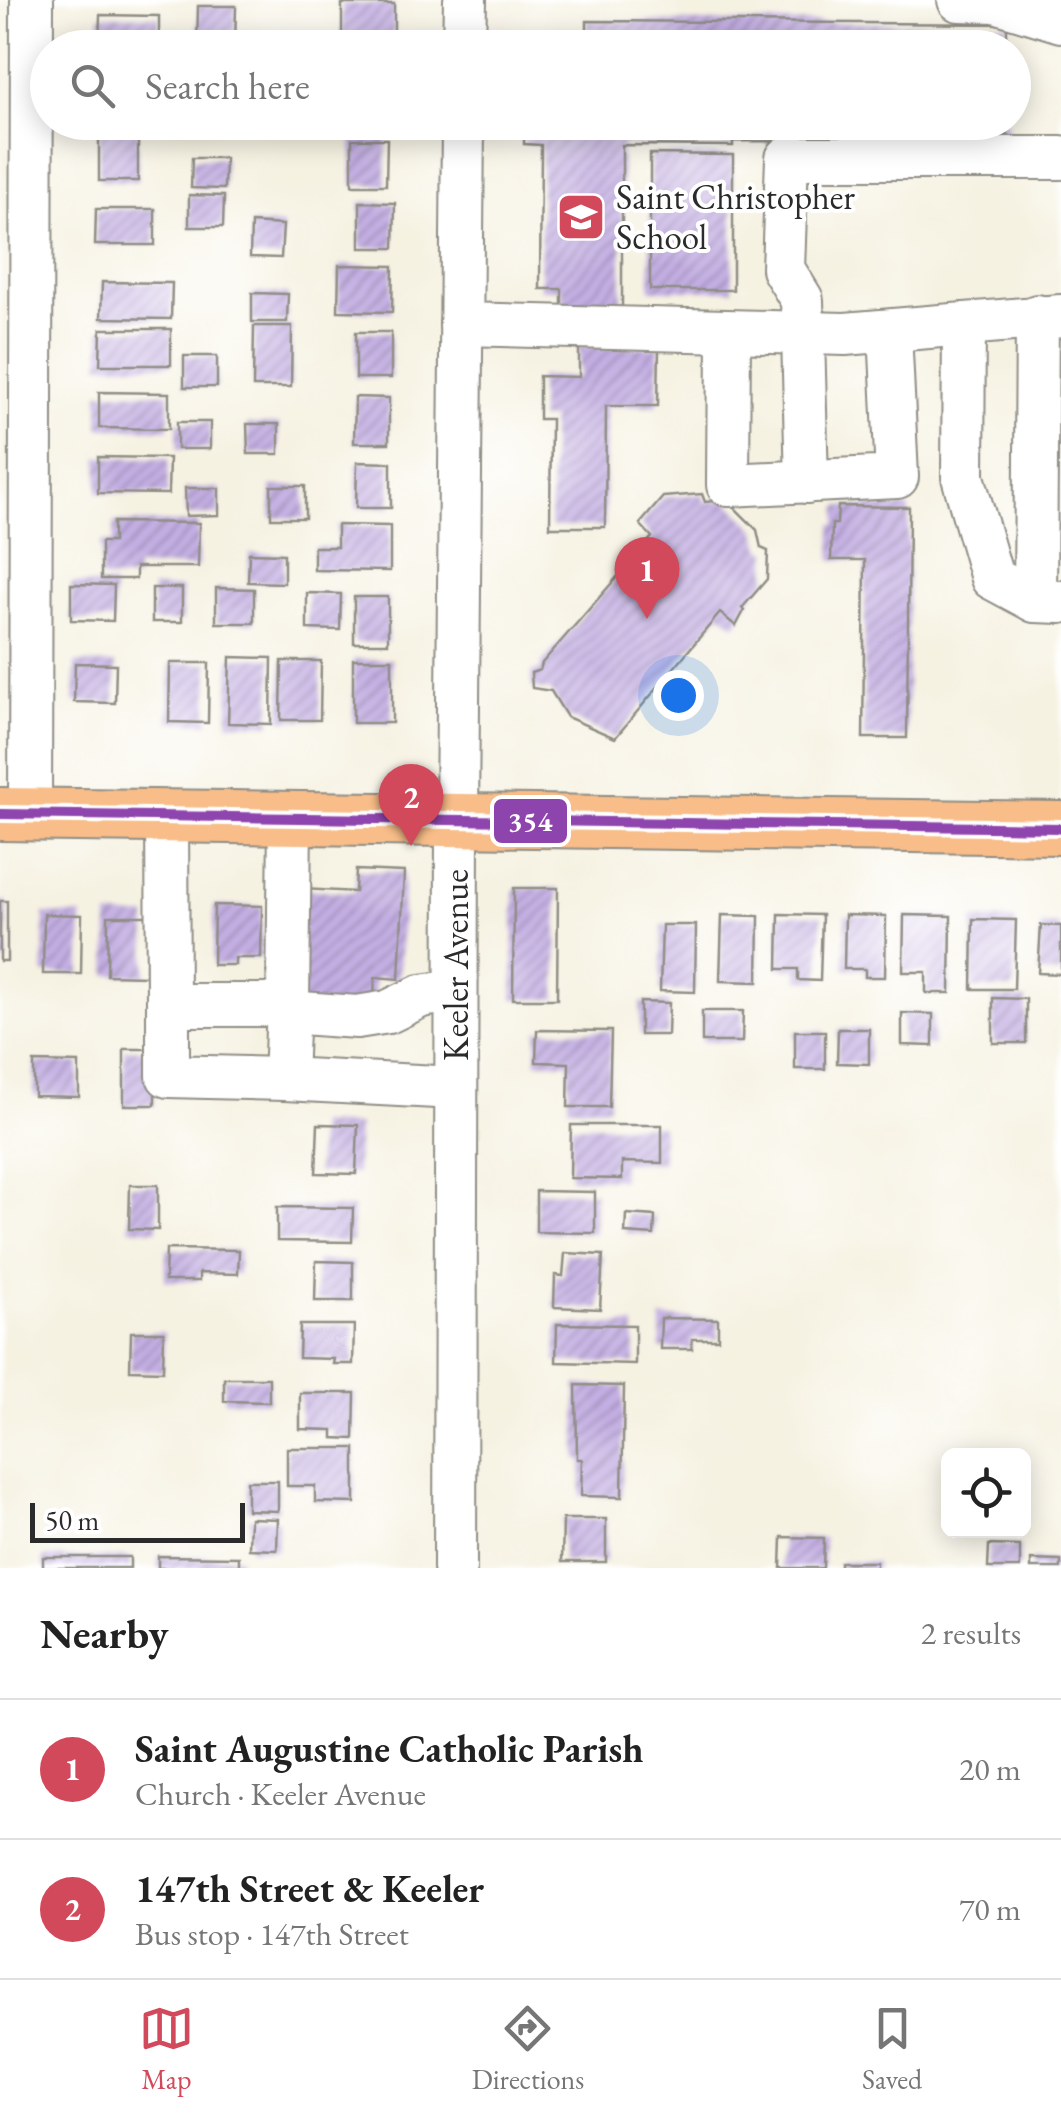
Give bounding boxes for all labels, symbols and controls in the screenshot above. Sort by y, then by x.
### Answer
search box [30,30,1031,140]
icon: search [65,58,120,113]
text: Search here [145,61,310,110]
place label: Saint Christopher School [616,174,855,259]
school or university icon: Saint Christopher School [555,191,607,243]
pin: 1 [614,536,680,619]
your location [653,670,704,721]
pin: 2 [378,764,444,846]
line badge: 354 [492,797,569,845]
text: 354 [508,803,553,839]
street label: Keeler Avenue [433,869,478,1061]
map controls [941,1448,1031,1538]
button: locate [941,1448,1031,1538]
scale bar [30,1498,245,1542]
text: 50 m [45,1502,99,1538]
text: Nearby [40,1606,169,1661]
text: 2 results [921,1612,1021,1654]
text: Saint Augustine Catholic Parish [135,1724,643,1773]
text: 1 [64,1748,81,1790]
text: 20 m [959,1748,1021,1790]
text: Church · Keeler Avenue [135,1773,426,1815]
text: 147th Street & Keeler [135,1864,484,1913]
text: 2 [64,1888,81,1930]
text: 70 m [959,1888,1021,1930]
text: Bus stop · 147th Street [135,1913,409,1955]
tab: Map [139,2001,194,2097]
tab: Directions [472,2001,584,2097]
tab: Saved [862,2001,922,2097]

